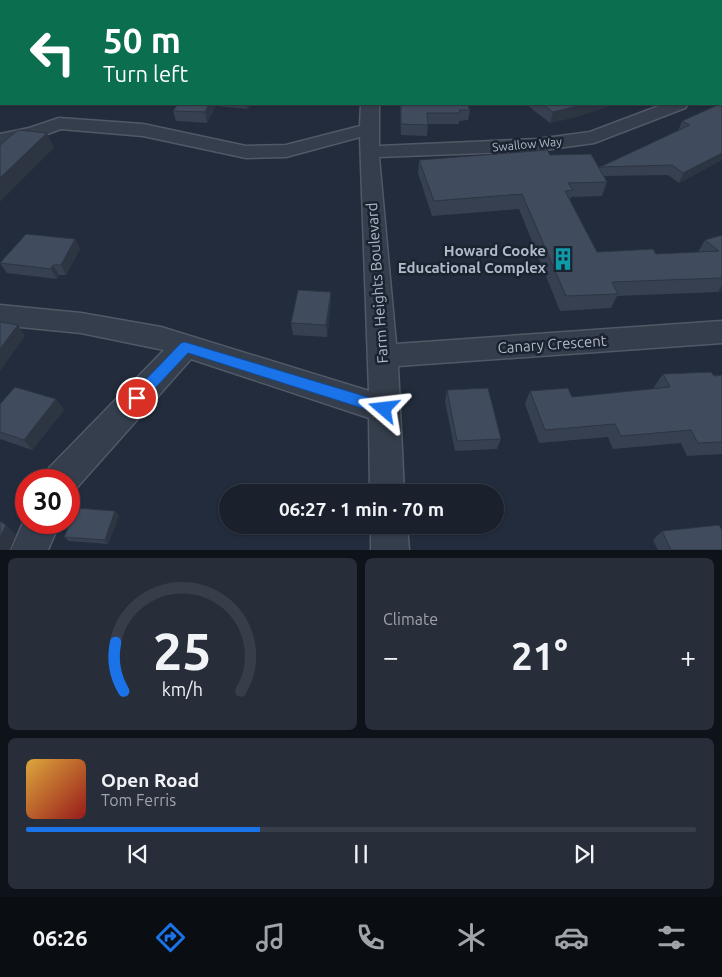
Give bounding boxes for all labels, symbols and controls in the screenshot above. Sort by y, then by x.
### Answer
icon: left [20,20,85,85]
text: 50 m [103,20,181,60]
text: Turn left [103,61,188,86]
street label: Swallow Way [492,134,563,154]
street label: Farm Heights Boulevard [363,202,391,364]
place label: Howard Cooke Educational Complex [398,242,546,276]
building icon: Howard Cooke Educational Complex [550,246,576,272]
street label: Canary Crescent [497,332,607,356]
pin [116,377,158,419]
position arrow [357,382,409,434]
icon: arrive [123,384,151,412]
speed limit sign: 30 [15,469,80,534]
text: 06:27 · 1 min · 70 m [279,498,444,520]
text: Climate [383,610,438,628]
text: 25 [153,622,212,680]
text: 21° [511,635,568,677]
text: − [383,641,399,672]
text: + [680,641,696,672]
text: km/h [162,679,203,699]
text: Open Road [101,769,199,791]
text: Tom Ferris [101,791,176,809]
icon: previous [124,840,152,868]
icon: pause [347,840,375,868]
icon: next [570,840,598,868]
icon: directions [153,920,188,955]
icon: music [253,920,288,955]
icon: phone [353,920,388,955]
icon: climate [454,920,489,955]
icon: car [554,920,589,955]
icon: filters [654,920,689,955]
text: 06:26 [33,925,88,950]

